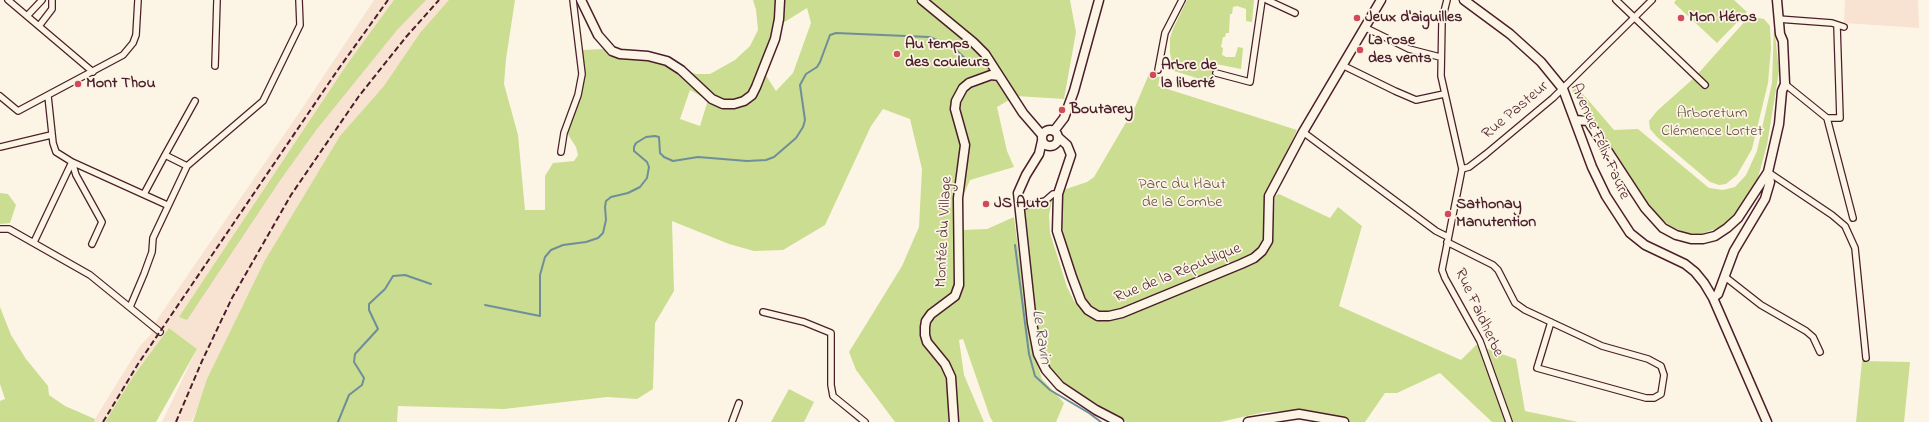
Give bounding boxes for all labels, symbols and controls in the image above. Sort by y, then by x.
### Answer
place label: Jeux d'aiguilles [1365,8,1462,28]
place label: Mon Héros [1689,8,1757,28]
marker: Jeux d'aiguilles [1352,13,1362,23]
marker: Mon Héros [1676,13,1686,23]
place label: La rose des vents [1368,31,1432,69]
place label: Au temps des couleurs [905,35,990,73]
marker: La rose des vents [1355,45,1365,55]
marker: Au temps des couleurs [892,49,902,59]
place label: Arbre de la liberté [1161,56,1217,94]
marker: Arbre de la liberté [1148,70,1158,80]
place label: Mont Thou [86,74,155,94]
street label: Rue Pasteur [1479,78,1553,144]
marker: Mont Thou [73,79,83,89]
street label: Avenue Félix Faure [1565,81,1633,203]
place label: Boutarey [1070,100,1133,120]
park label: Arboretum Clémence Lortet [1661,104,1763,142]
marker: Boutarey [1057,105,1067,115]
park label: Parc du Haut de la Combe [1138,175,1226,213]
street label: Montée du Village [933,176,957,288]
place label: JS Auto [994,194,1049,214]
place label: Sathonay Manutention [1456,195,1536,233]
marker: JS Auto [981,199,991,209]
marker: Sathonay Manutention [1443,209,1453,219]
street label: Rue de la République [1112,240,1244,308]
street label: Rue Faidherbe [1449,266,1507,360]
water label: Le Ravin [1026,308,1054,366]

